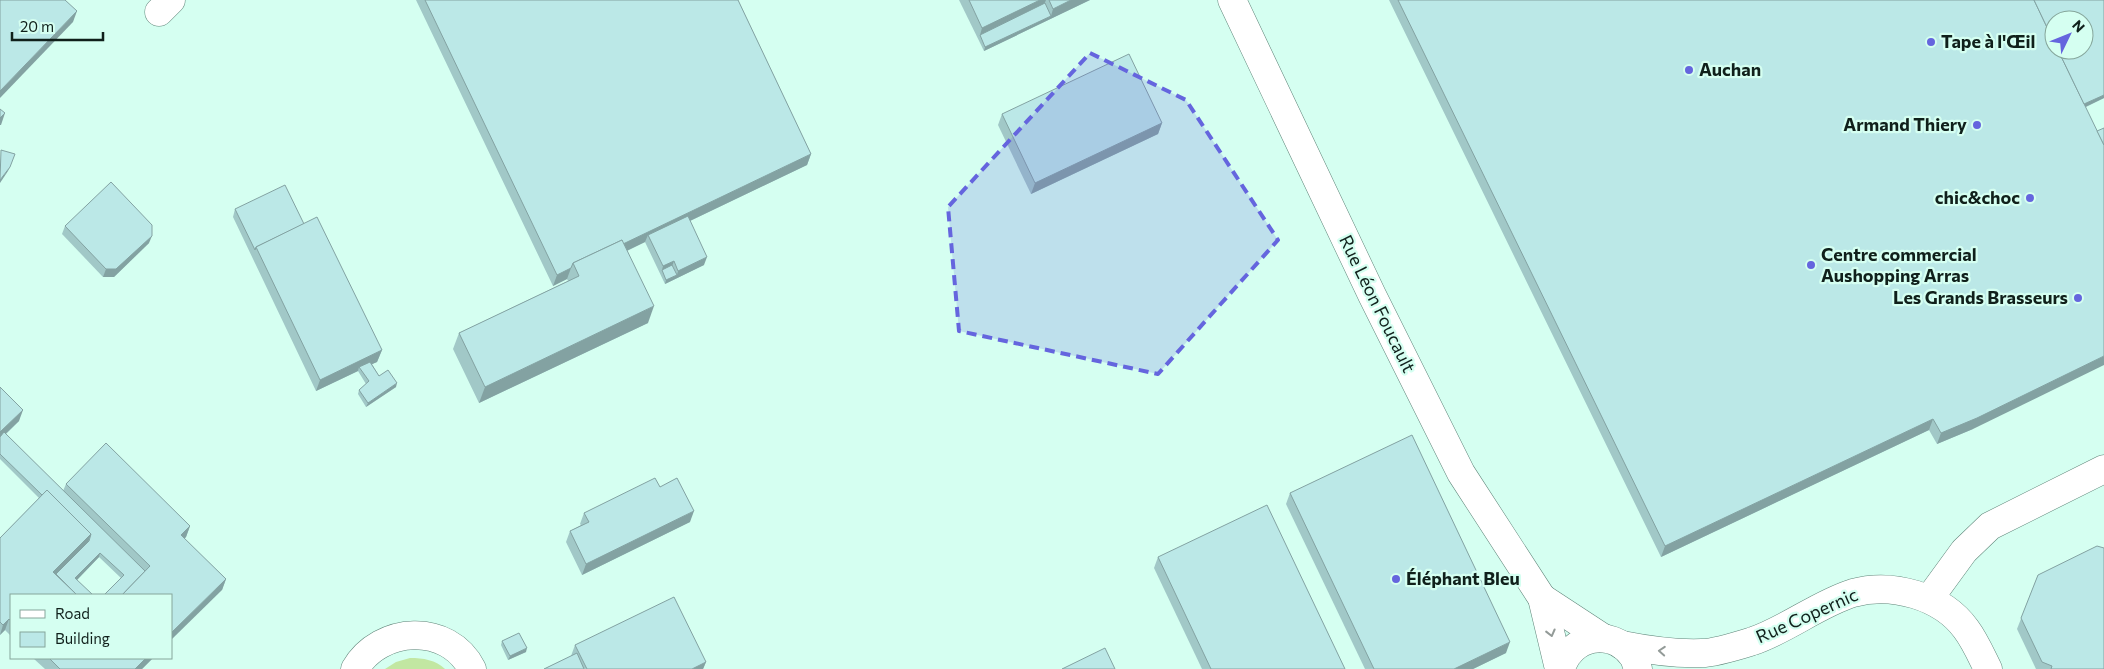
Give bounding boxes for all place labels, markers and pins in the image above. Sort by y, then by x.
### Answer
place label: Tape à l'Œil [1941,30,2035,52]
marker: Tape à l'Œil [1925,36,1937,48]
place label: Auchan [1699,58,1761,80]
marker: Auchan [1683,64,1695,76]
place label: Armand Thiery [1843,113,1967,135]
marker: Armand Thiery [1971,119,1983,131]
place label: chic&choc [1935,186,2020,208]
marker: chic&choc [2024,192,2036,204]
place label: Centre commercial Aushopping Arras [1821,243,1977,286]
marker: Centre commercial Aushopping Arras [1805,259,1817,271]
place label: Les Grands Brasseurs [1893,286,2068,308]
marker: Les Grands Brasseurs [2072,292,2084,304]
place label: Éléphant Bleu [1406,567,1520,589]
marker: Éléphant Bleu [1390,573,1402,585]

